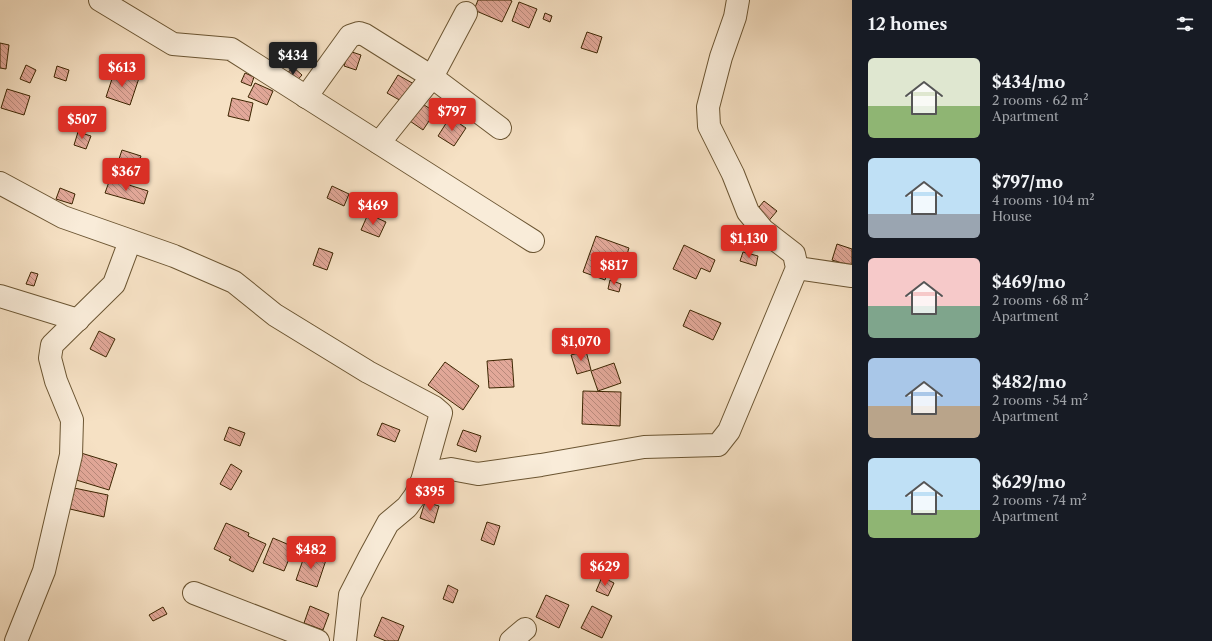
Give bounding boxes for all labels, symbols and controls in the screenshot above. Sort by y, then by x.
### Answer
icon: filters [1174,13,1196,35]
text: 12 homes [868,14,947,34]
pin: $434 [269,42,317,76]
text: $434 [278,47,308,63]
pin: $613 [98,54,146,88]
text: $613 [108,59,136,75]
text: $434/mo [992,72,1065,92]
icon: home [900,74,948,122]
text: 2 rooms · 62 m² [992,92,1089,108]
pin: $797 [428,98,476,132]
text: $797 [438,103,466,119]
pin: $507 [58,106,106,140]
text: Apartment [992,108,1059,124]
text: $507 [67,111,97,127]
pin: $367 [102,158,150,192]
text: $367 [111,163,141,179]
text: $797/mo [992,172,1063,192]
icon: home [900,174,948,222]
pin: $469 [349,192,397,226]
text: 4 rooms · 104 m² [992,192,1095,208]
text: $469 [358,197,388,213]
text: House [992,208,1032,224]
pin: $1,130 [716,225,782,259]
text: $1,130 [730,230,768,246]
pin: $817 [590,252,638,286]
text: $817 [600,257,628,273]
text: $469/mo [992,272,1066,292]
icon: home [900,274,948,322]
text: 2 rooms · 68 m² [992,292,1089,308]
text: Apartment [992,308,1059,324]
pin: $1,070 [548,328,614,362]
text: $1,070 [561,333,601,349]
text: $482/mo [992,372,1066,392]
icon: home [900,374,948,422]
text: 2 rooms · 54 m² [992,392,1088,408]
text: Apartment [992,408,1059,424]
text: $629/mo [992,472,1065,492]
icon: home [900,474,948,522]
pin: $395 [406,478,454,512]
text: $395 [415,483,445,499]
text: 2 rooms · 74 m² [992,492,1087,508]
text: Apartment [992,508,1059,524]
pin: $482 [287,536,335,570]
text: $482 [296,541,326,557]
pin: $629 [581,553,629,587]
text: $629 [590,558,620,574]

